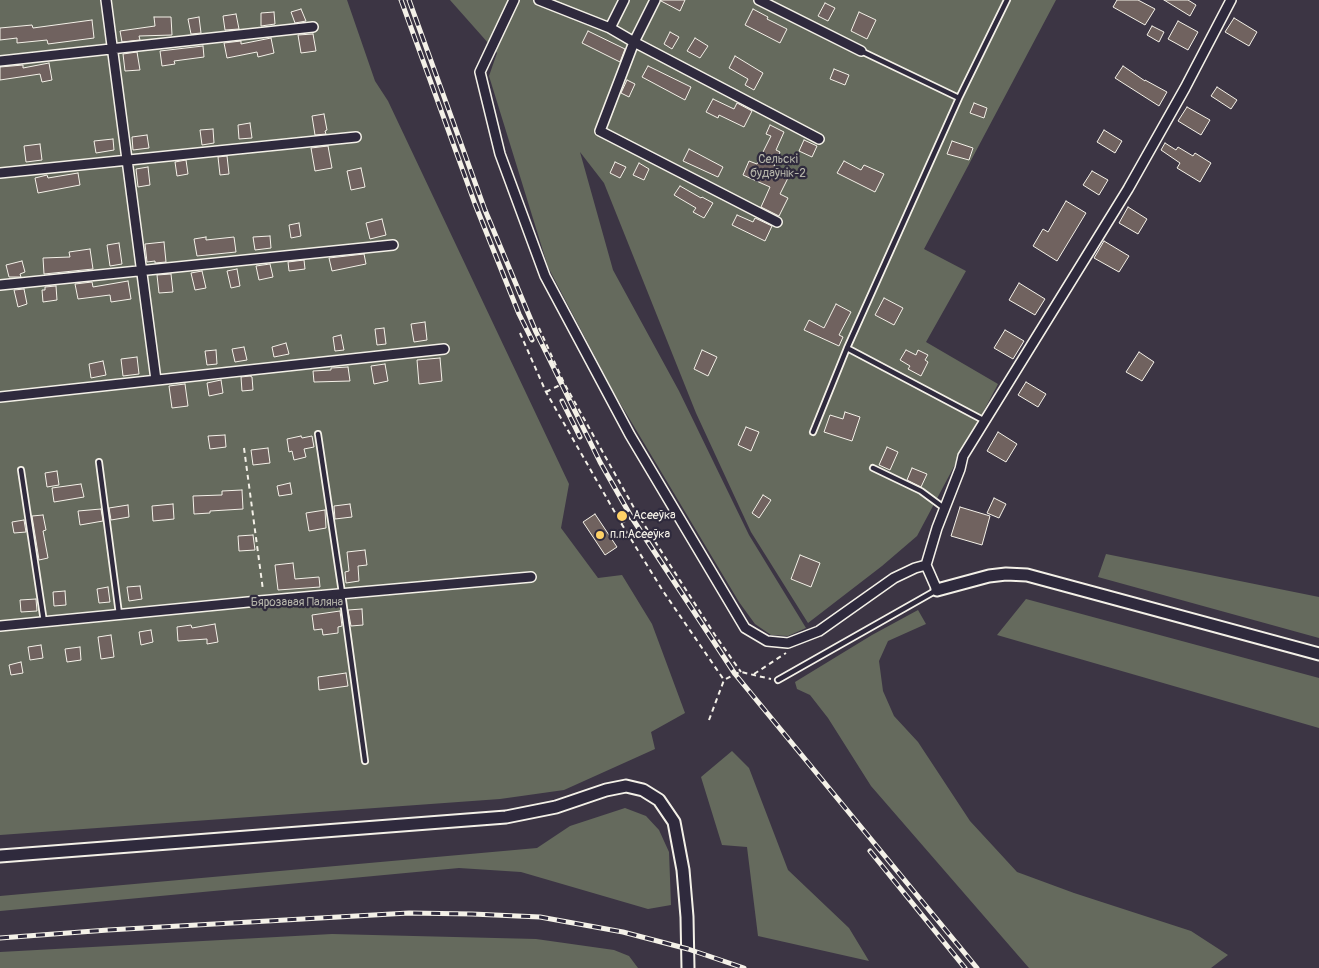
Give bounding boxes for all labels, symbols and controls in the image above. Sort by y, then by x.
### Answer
park label: Сельскі будаўнік-2 [750,153,806,181]
marker: Асееўка [615,509,629,523]
place label: Асееўка [633,509,676,523]
place label: п.п.Асееўка [610,528,670,542]
marker: п.п.Асееўка [594,529,606,541]
park label: Бярозавая Паляна [251,596,343,610]

